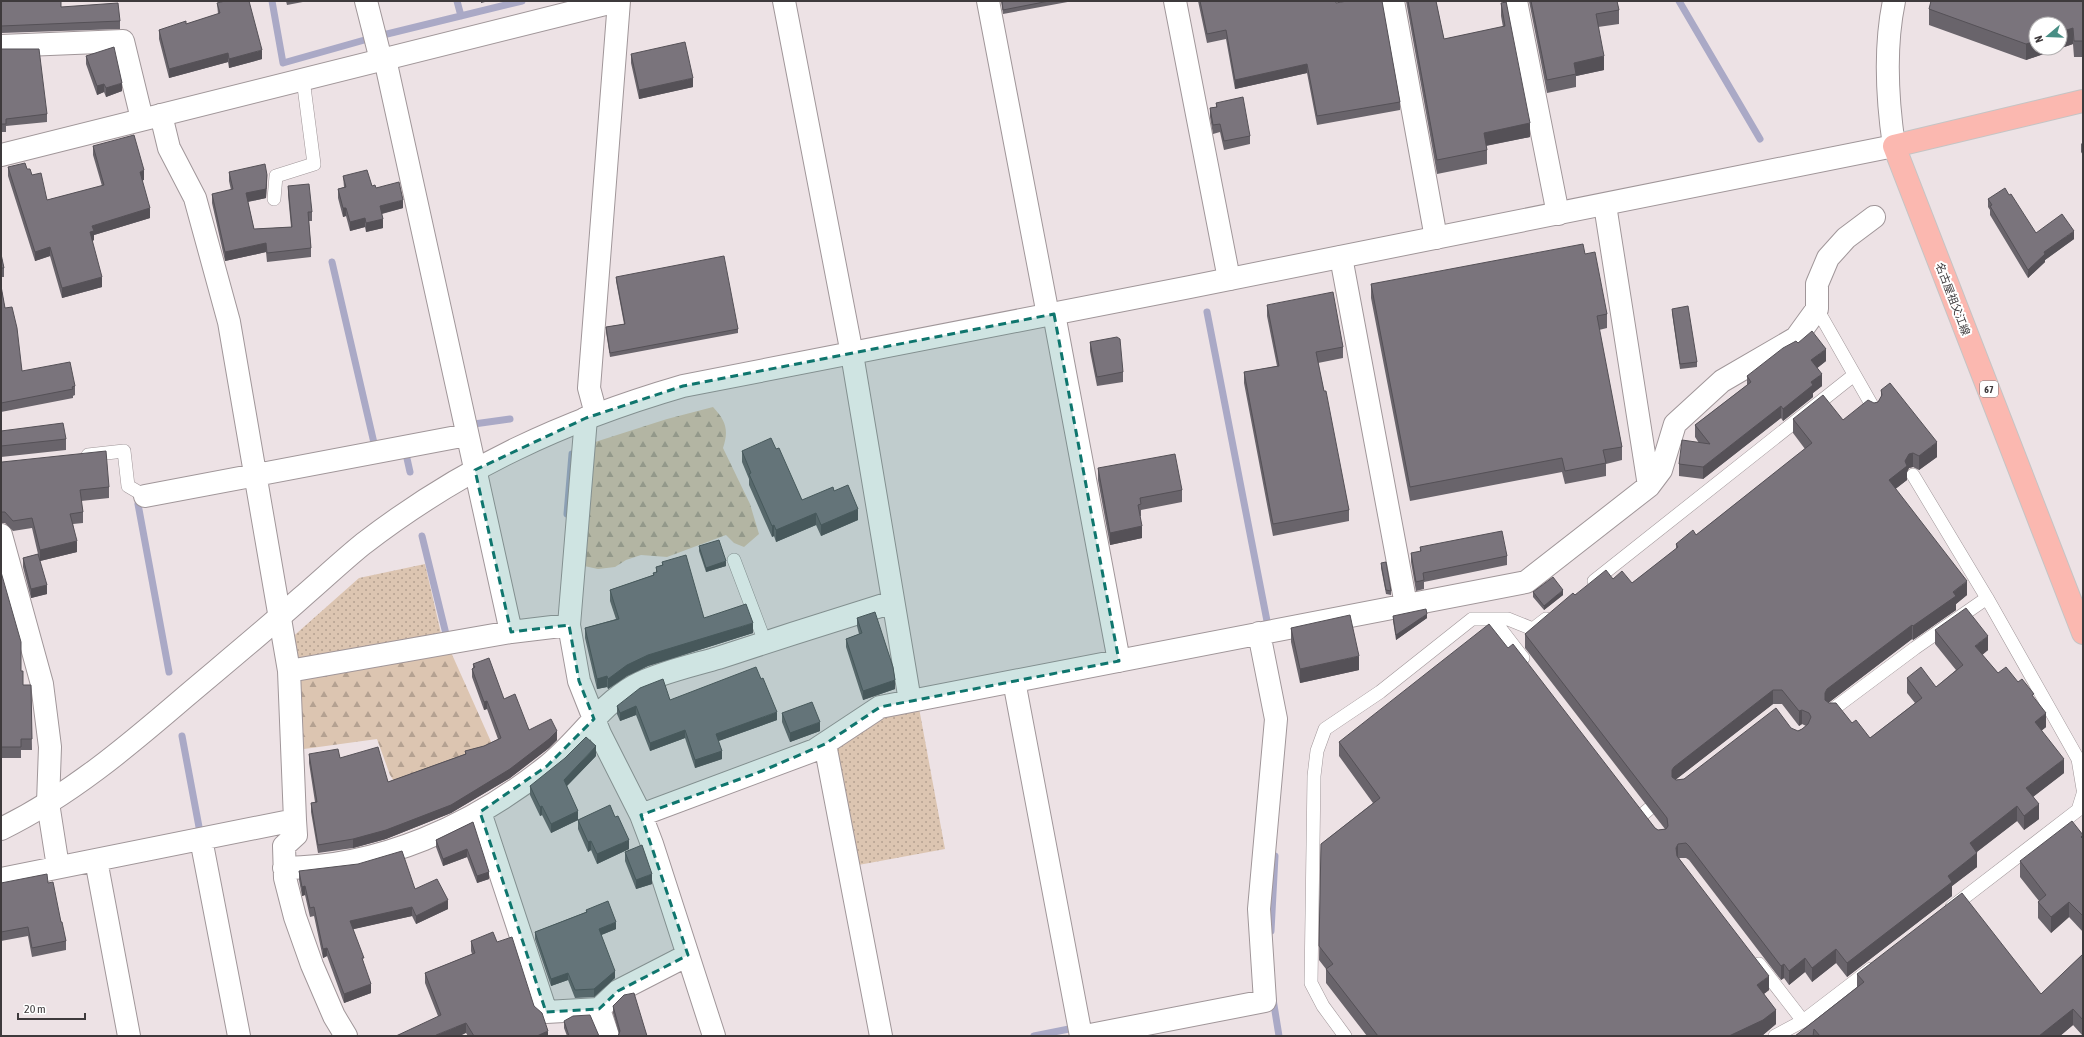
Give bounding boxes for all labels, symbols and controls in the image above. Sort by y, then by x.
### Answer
north arrow [2028,16,2068,56]
text: N [2032,34,2045,44]
street label: 名古屋祖父江線 [1934,261,1972,337]
road number: 67 [1980,381,1998,397]
scale bar [18,995,85,1021]
text: 20 m [24,1002,46,1016]

